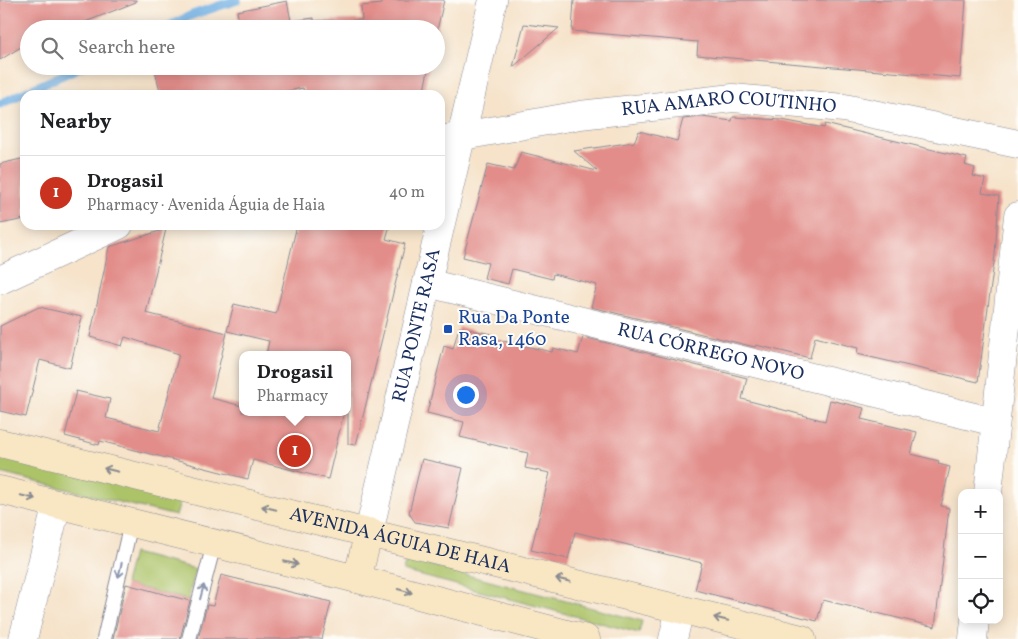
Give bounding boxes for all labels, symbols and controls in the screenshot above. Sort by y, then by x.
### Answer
search box [20,20,445,75]
icon: search [38,34,66,62]
text: Search here [78,35,175,61]
street label: RUA AMARO COUTINHO [620,85,838,123]
text: Nearby [40,108,111,137]
text: Drogasil [87,169,163,195]
text: 1 [53,182,59,204]
text: 40 m [389,182,425,204]
text: Pharmacy · Avenida Águia de Haia [87,195,325,217]
street label: RUA PONTE RASA [387,246,448,405]
place label: Rua Da Ponte Rasa, 1460 [458,305,570,353]
street label: RUA CÓRREGO NOVO [615,317,807,388]
marker: Rua Da Ponte Rasa, 1460 [442,323,454,335]
popup [239,351,351,416]
text: Drogasil [257,360,333,386]
your location [453,382,479,408]
text: Pharmacy [257,386,328,408]
pin: 1 [279,432,311,470]
one-way arrow [104,465,120,474]
map controls [958,489,1003,624]
button: + [958,489,1003,534]
one-way arrow [20,493,36,502]
street label: AVENIDA ÁGUIA DE HAIA [287,501,514,580]
one-way arrow [262,503,278,512]
button: − [958,534,1003,579]
one-way arrow [282,559,298,568]
one-way arrow [115,562,124,578]
one-way arrow [556,575,572,584]
button: locate [958,579,1003,624]
one-way arrow [197,584,207,600]
one-way arrow [396,587,412,596]
one-way arrow [713,614,729,623]

